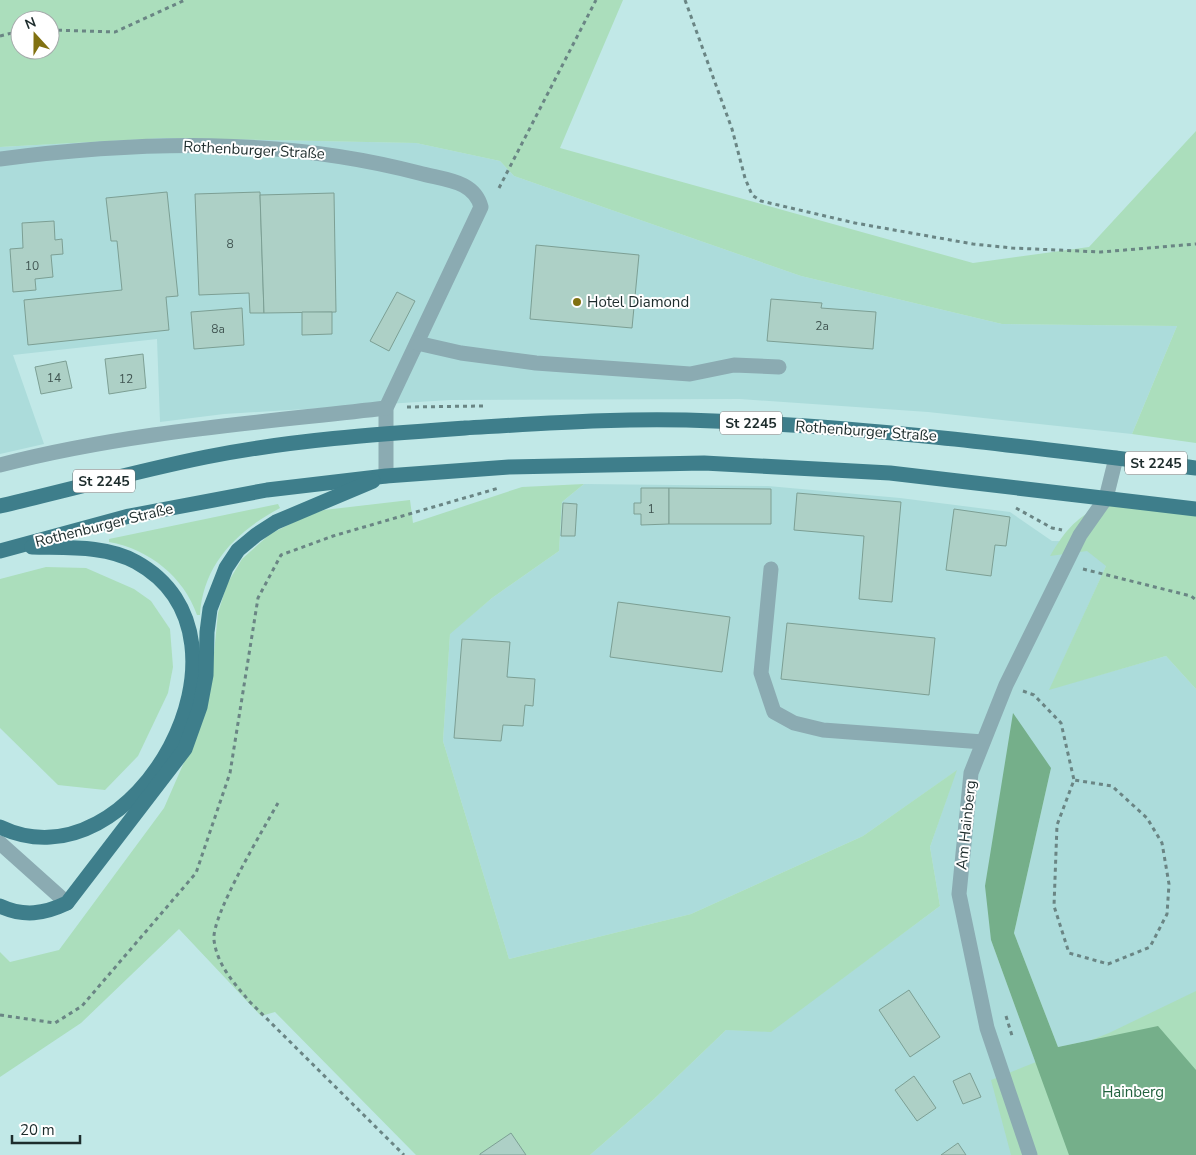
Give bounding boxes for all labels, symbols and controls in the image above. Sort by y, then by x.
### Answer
north arrow [10,10,60,60]
text: N [22,13,39,34]
street label: Rothenburger Straße [183,136,325,164]
house number: 8 [226,236,234,252]
house number: 10 [25,258,39,274]
place label: Hotel Diamond [587,292,689,312]
marker: Hotel Diamond [571,296,583,308]
house number: 2a [815,318,829,334]
house number: 8a [211,321,225,337]
house number: 14 [47,370,61,386]
house number: 12 [119,371,133,387]
road number: St 2245 [720,412,782,434]
street label: Rothenburger Straße [795,416,937,446]
road number: St 2245 [1125,452,1187,474]
road number: St 2245 [73,470,135,492]
street label: Rothenburger Straße [33,498,175,552]
house number: 1 [647,501,655,517]
street label: Am Hainberg [951,779,981,871]
park label: Hainberg [1102,1082,1164,1102]
scale bar [12,1112,80,1144]
text: 20 m [20,1120,55,1140]

